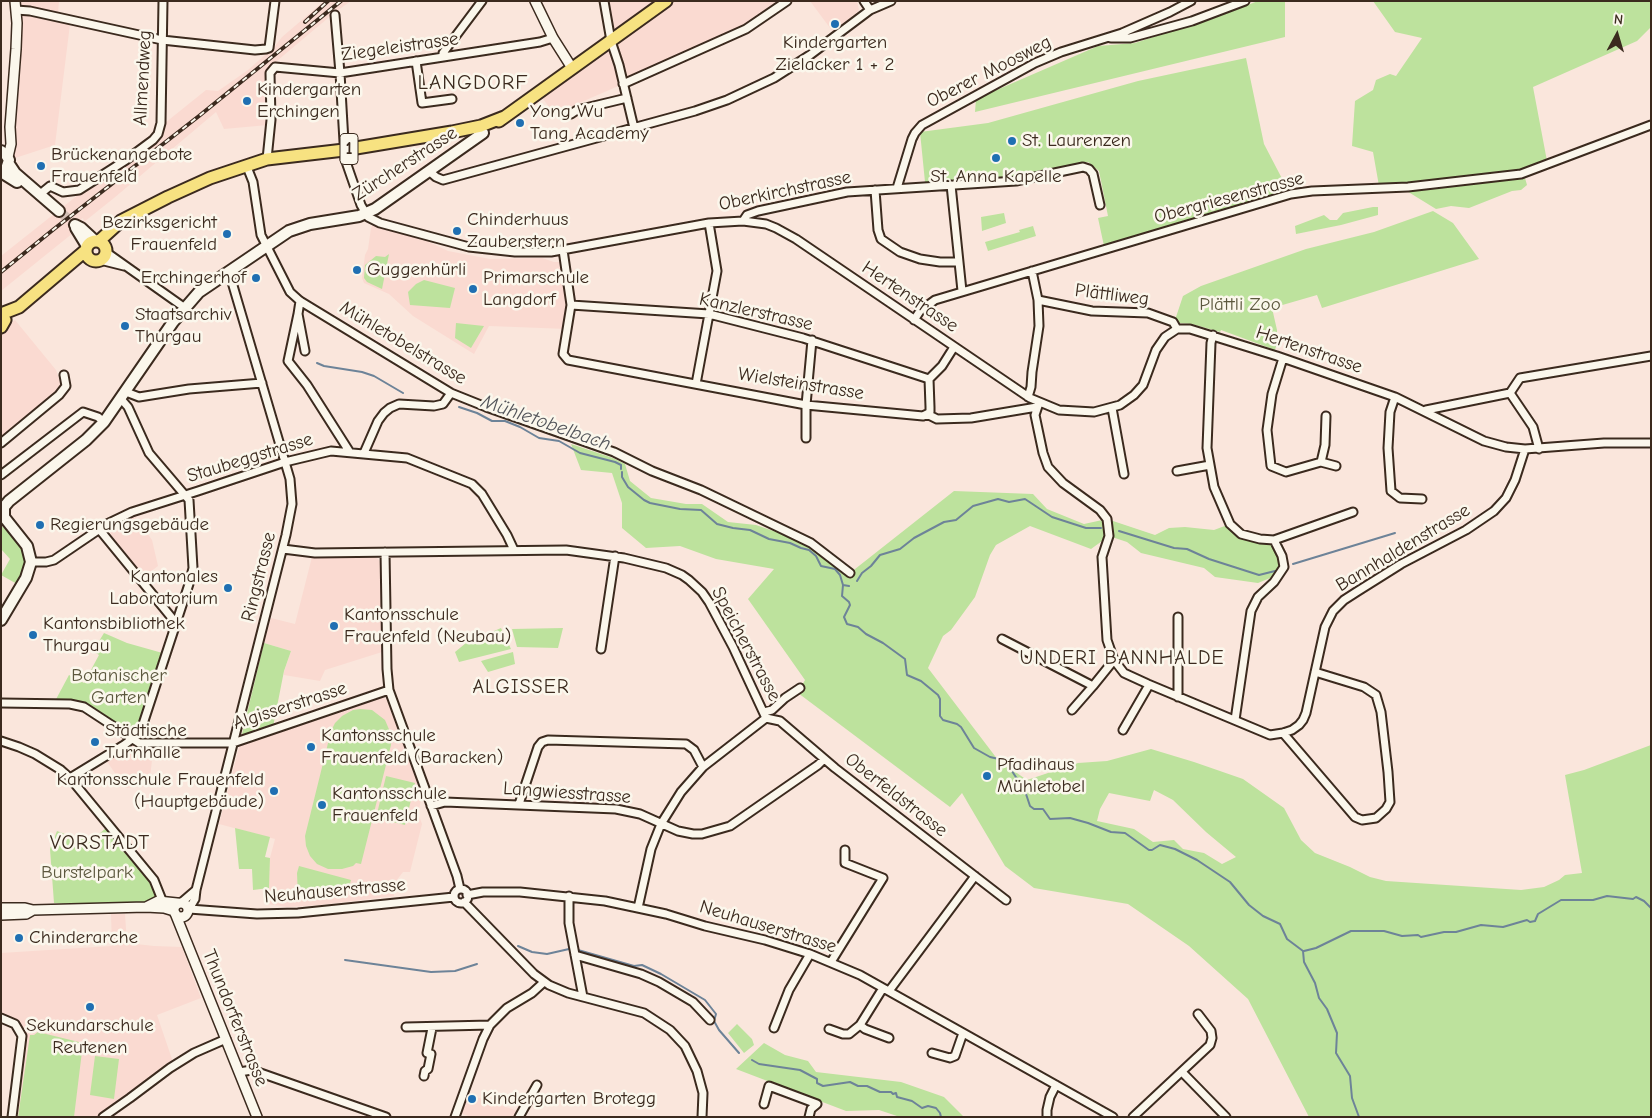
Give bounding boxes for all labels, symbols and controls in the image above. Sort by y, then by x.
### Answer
north arrow [1592,10,1642,60]
text: N [1613,11,1624,29]
marker: Kindergarten Zielacker 1 + 2 [829,18,841,30]
street label: Ziegeleistrasse [340,27,460,67]
street label: Allmendweg [129,30,157,126]
street label: Oberer Moosweg [923,31,1055,113]
place label: Kindergarten Zielacker 1 + 2 [776,32,894,76]
district label: LANGDORF [417,70,529,96]
place label: Kindergarten Erchingen [257,79,361,123]
marker: Kindergarten Erchingen [241,95,253,107]
place label: Yong Wu Tang Academy [530,101,649,145]
marker: Yong Wu Tang Academy [514,117,526,129]
street label: Zürcherstrasse [349,122,461,206]
place label: St. Laurenzen [1022,130,1131,152]
road number: 1 [340,134,358,164]
marker: St. Laurenzen [1006,135,1018,147]
place label: Brückenangebote Frauenfeld [51,144,192,188]
marker: St. Anna Kapelle [990,152,1002,164]
marker: Brückenangebote Frauenfeld [35,160,47,172]
street label: Oberkirchstrasse [717,166,853,216]
place label: St. Anna Kapelle [930,166,1062,188]
street label: Obergriesenstrasse [1152,167,1306,229]
place label: Chinderhuus Zauberstern [467,209,568,253]
place label: Bezirksgericht Frauenfeld [102,212,217,256]
marker: Chinderhuus Zauberstern [451,225,463,237]
marker: Bezirksgericht Frauenfeld [221,228,233,240]
street label: Hertenstrasse [857,256,963,338]
place label: Guggenhürli [367,259,466,281]
marker: Guggenhürli [351,264,363,276]
place label: Erchingerhof [141,267,246,289]
place label: Primarschule Langdorf [483,267,589,311]
marker: Erchingerhof [250,272,262,284]
street label: Plättliweg [1074,279,1150,311]
marker: Primarschule Langdorf [467,283,479,295]
street label: Kanzlerstrasse [697,288,815,336]
park label: Plättli Zoo [1199,294,1281,316]
street label: Mühletobelstrasse [335,296,471,390]
place label: Staatsarchiv Thurgau [135,304,232,348]
marker: Staatsarchiv Thurgau [119,320,131,332]
street label: Hertenstrasse [1253,321,1365,379]
street label: Wielsteinstrasse [736,363,866,405]
water label: Mühletobelbach [478,390,614,456]
street label: Staubeggstrasse [184,428,316,488]
street label: Bannhaldenstrasse [1332,499,1474,597]
place label: Regierungsgebäude [50,514,209,536]
marker: Regierungsgebäude [34,519,46,531]
street label: Ringstrasse [237,530,281,624]
place label: Kantonales Laboratorium [110,566,218,610]
marker: Kantonales Laboratorium [222,582,234,594]
street label: Speicherstrasse [706,583,786,705]
place label: Kantonsschule Frauenfeld (Neubau) [344,604,511,648]
place label: Kantonsbibliothek Thurgau [43,613,185,657]
marker: Kantonsschule Frauenfeld (Neubau) [328,620,340,632]
marker: Kantonsbibliothek Thurgau [27,629,39,641]
district label: UNDERI BANNHALDE [1017,646,1227,670]
park label: Botanischer Garten [71,665,167,709]
district label: ALGISSER [471,675,571,699]
street label: Algisserstrasse [230,677,350,735]
place label: Städtische Turnhalle [105,720,187,764]
place label: Kantonsschule Frauenfeld (Baracken) [321,725,503,769]
marker: Städtische Turnhalle [89,736,101,748]
marker: Kantonsschule Frauenfeld (Baracken) [305,741,317,753]
street label: Oberfeldstrasse [840,748,952,842]
place label: Pfadihaus Mühletobel [997,754,1085,798]
place label: Kantonsschule Frauenfeld (Hauptgebäude) [56,769,264,813]
marker: Pfadihaus Mühletobel [981,770,993,782]
street label: Langwiesstrasse [502,777,632,809]
place label: Kantonsschule Frauenfeld [332,783,447,827]
marker: Kantonsschule Frauenfeld (Hauptgebäude) [268,785,280,797]
marker: Kantonsschule Frauenfeld [316,799,328,811]
district label: VORSTADT [49,830,151,856]
park label: Burstelpark [41,862,133,884]
street label: Neuhauserstrasse [263,873,407,909]
street label: Neuhauserstrasse [697,895,839,959]
place label: Chinderarche [29,927,138,949]
marker: Chinderarche [13,932,25,944]
street label: Thundorferstrasse [197,946,273,1090]
marker: Sekundarschule Reutenen [84,1001,96,1013]
place label: Sekundarschule Reutenen [26,1015,154,1059]
place label: Kindergarten Brotegg [482,1088,656,1110]
marker: Kindergarten Brotegg [466,1093,478,1105]

